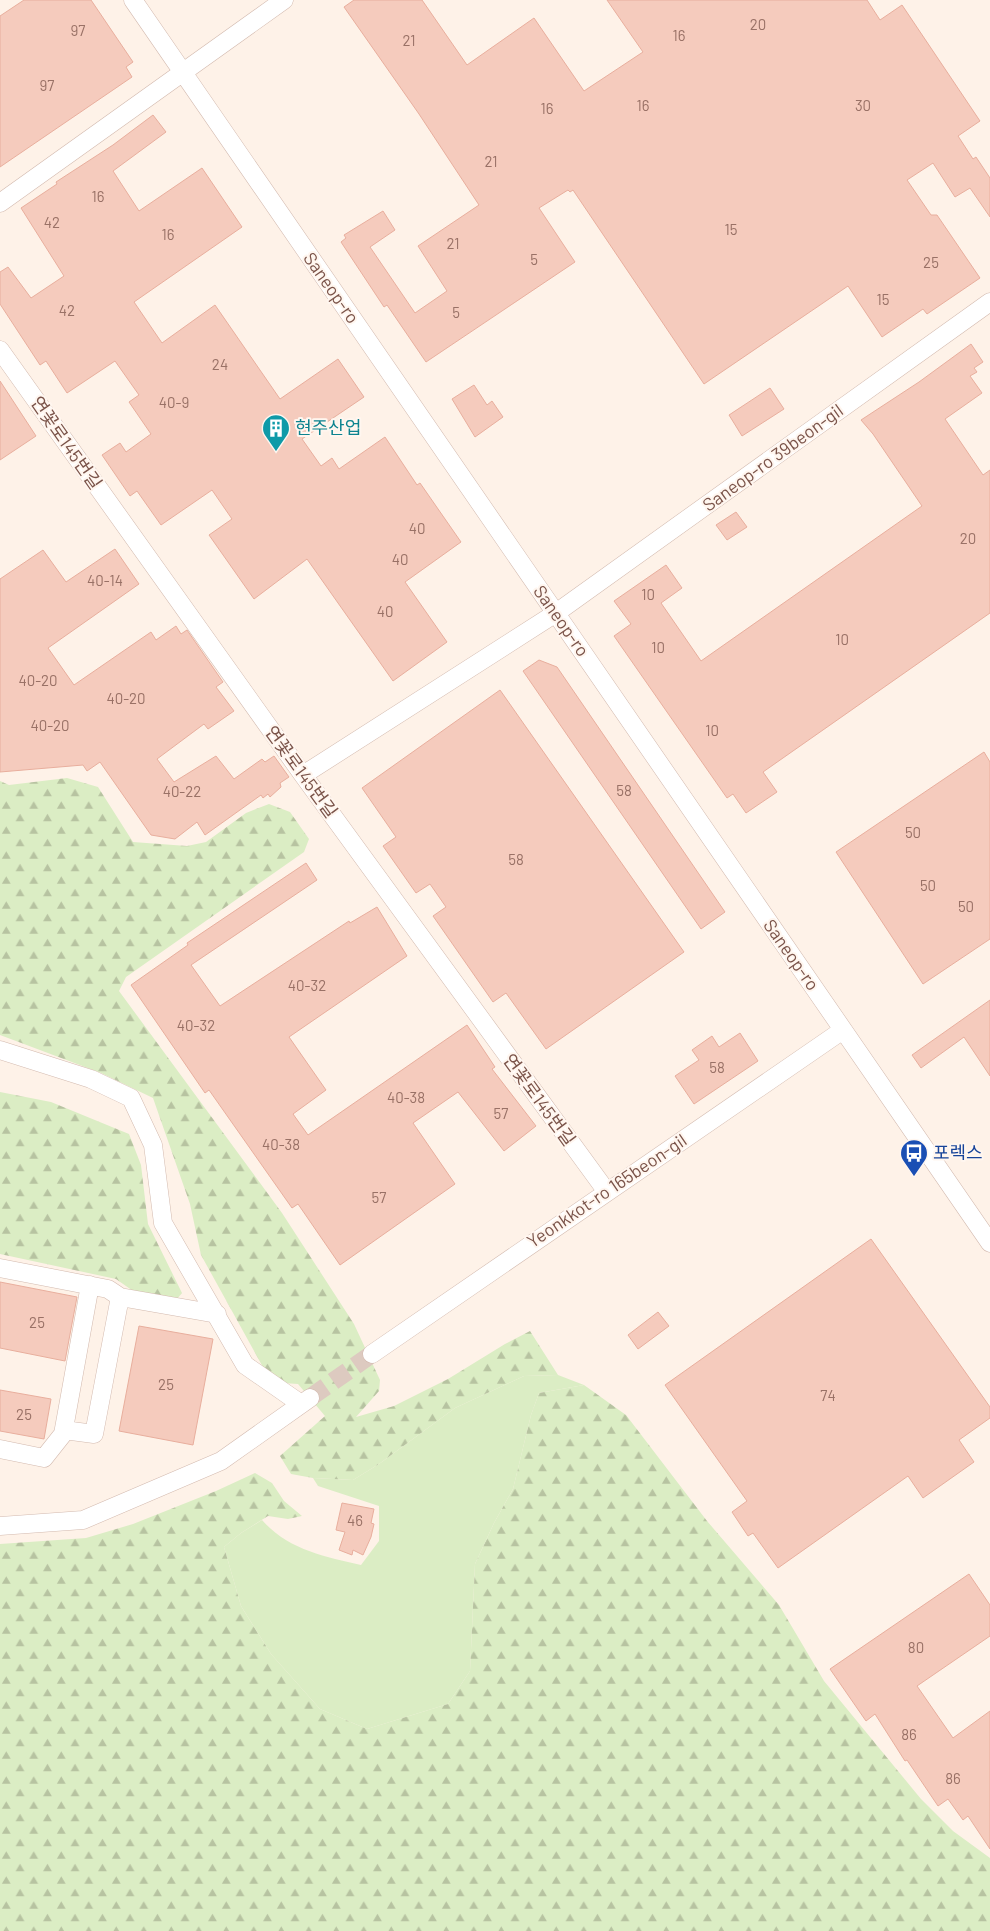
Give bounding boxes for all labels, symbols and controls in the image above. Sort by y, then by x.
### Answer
house number: 20 [750,15,766,33]
house number: 97 [71,21,85,39]
house number: 16 [673,26,685,44]
house number: 21 [402,31,416,49]
house number: 97 [40,76,54,94]
house number: 16 [637,96,649,114]
house number: 30 [855,96,871,114]
house number: 16 [541,99,553,117]
house number: 21 [484,152,498,170]
house number: 16 [92,187,104,205]
house number: 42 [44,213,60,231]
house number: 15 [725,220,737,238]
house number: 16 [162,225,174,243]
house number: 21 [446,234,460,252]
street label: Saneop-ro [299,248,364,327]
house number: 5 [530,250,538,268]
house number: 25 [923,253,939,271]
house number: 15 [877,290,889,308]
house number: 42 [59,301,75,319]
house number: 5 [452,303,460,321]
house number: 24 [212,355,228,373]
street label: 연꽃로145번길 [27,392,107,493]
house number: 40-9 [159,393,189,411]
street label: Saneop-ro 39beon-gil [698,399,847,516]
building icon: 현주산업 [261,413,291,452]
place label: 현주산업 [295,416,361,438]
house number: 40 [409,519,425,537]
house number: 20 [960,529,976,547]
house number: 40 [392,550,408,568]
house number: 40-14 [87,571,123,589]
street label: Saneop-ro [529,581,594,660]
house number: 10 [641,585,655,603]
house number: 40 [377,602,393,620]
house number: 10 [835,630,849,648]
house number: 10 [651,638,665,656]
house number: 40-20 [18,671,58,689]
house number: 40-20 [106,689,146,707]
house number: 40-20 [30,716,70,734]
street label: 연꽃로145번길 [261,721,343,822]
house number: 10 [705,721,719,739]
house number: 58 [616,781,632,799]
house number: 40-22 [163,782,201,800]
house number: 50 [905,823,921,841]
house number: 58 [508,850,524,868]
house number: 50 [920,876,936,894]
house number: 50 [958,897,974,915]
street label: Saneop-ro [759,915,824,994]
house number: 40-32 [288,976,326,994]
house number: 40-32 [177,1016,215,1034]
street label: 연꽃로145번길 [499,1049,581,1150]
house number: 58 [709,1058,725,1076]
house number: 40-38 [387,1088,425,1106]
house number: 57 [494,1104,508,1122]
street label: Yeonkkot-ro 165beon-gil [522,1129,690,1252]
house number: 40-38 [262,1135,300,1153]
bus stop icon: 포렉스 [899,1138,929,1177]
place label: 포렉스 [933,1141,983,1163]
house number: 57 [372,1188,386,1206]
house number: 25 [29,1313,45,1331]
house number: 25 [158,1375,174,1393]
house number: 74 [820,1386,836,1404]
house number: 25 [16,1405,32,1423]
house number: 46 [347,1511,363,1529]
house number: 80 [908,1638,924,1656]
house number: 86 [901,1725,917,1743]
house number: 86 [945,1769,961,1787]

